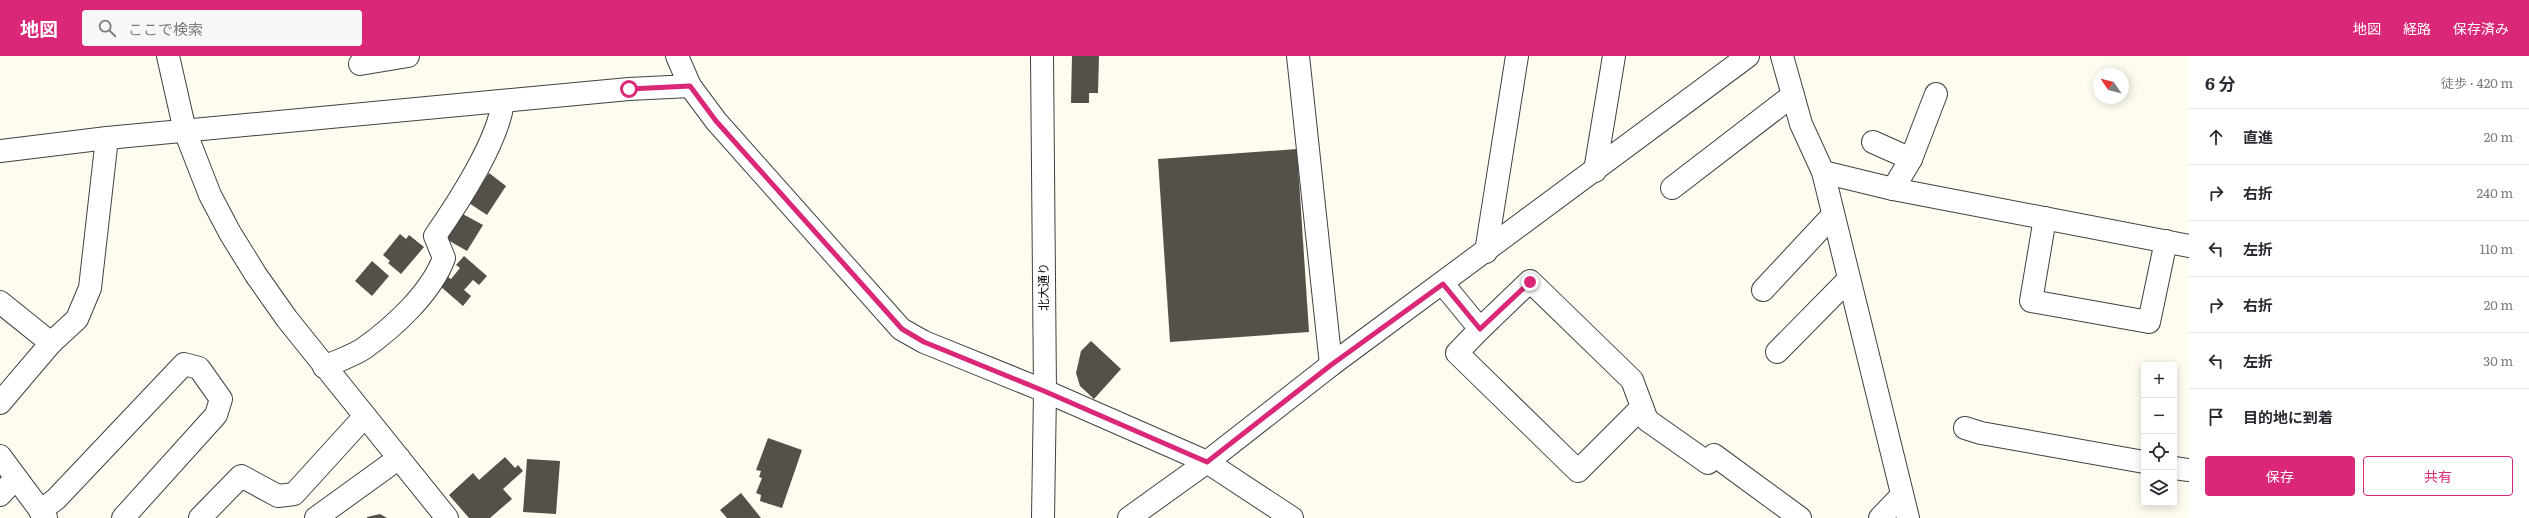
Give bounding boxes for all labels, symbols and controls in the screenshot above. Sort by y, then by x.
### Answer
search box [82,10,362,46]
text: 地図 [20,14,58,42]
icon: search [96,17,118,39]
text: ここで検索 [128,17,203,40]
text: 地図 [2353,18,2381,38]
text: 経路 [2403,18,2431,38]
text: 保存済み [2453,18,2509,38]
north arrow [2093,68,2129,104]
text: 6 分 [2205,70,2235,95]
text: 徒歩 · 420 m [2441,73,2513,92]
route start [620,80,638,98]
text: 直進 [2243,125,2273,148]
icon: ahead [2205,126,2227,148]
text: 20 m [2484,127,2513,146]
text: 右折 [2243,181,2273,204]
icon: right [2205,182,2227,204]
text: 240 m [2477,183,2513,202]
text: 左折 [2243,237,2273,260]
icon: left [2205,238,2227,260]
text: 110 m [2480,239,2513,258]
street label: 北大通り [1034,263,1052,311]
route end [1521,273,1539,291]
text: 右折 [2243,293,2273,316]
icon: right [2205,294,2227,316]
text: 20 m [2484,295,2513,314]
text: 左折 [2243,349,2273,372]
icon: left [2205,350,2227,372]
text: 30 m [2483,351,2513,370]
map controls [2141,362,2177,506]
button: + [2141,362,2177,398]
button: − [2141,398,2177,434]
text: 目的地に到着 [2243,405,2333,428]
icon: arrive [2205,406,2227,428]
button: locate [2141,434,2177,470]
button: 保存 [2205,456,2355,496]
button: 共有 [2363,456,2513,496]
button: layers [2141,470,2177,506]

